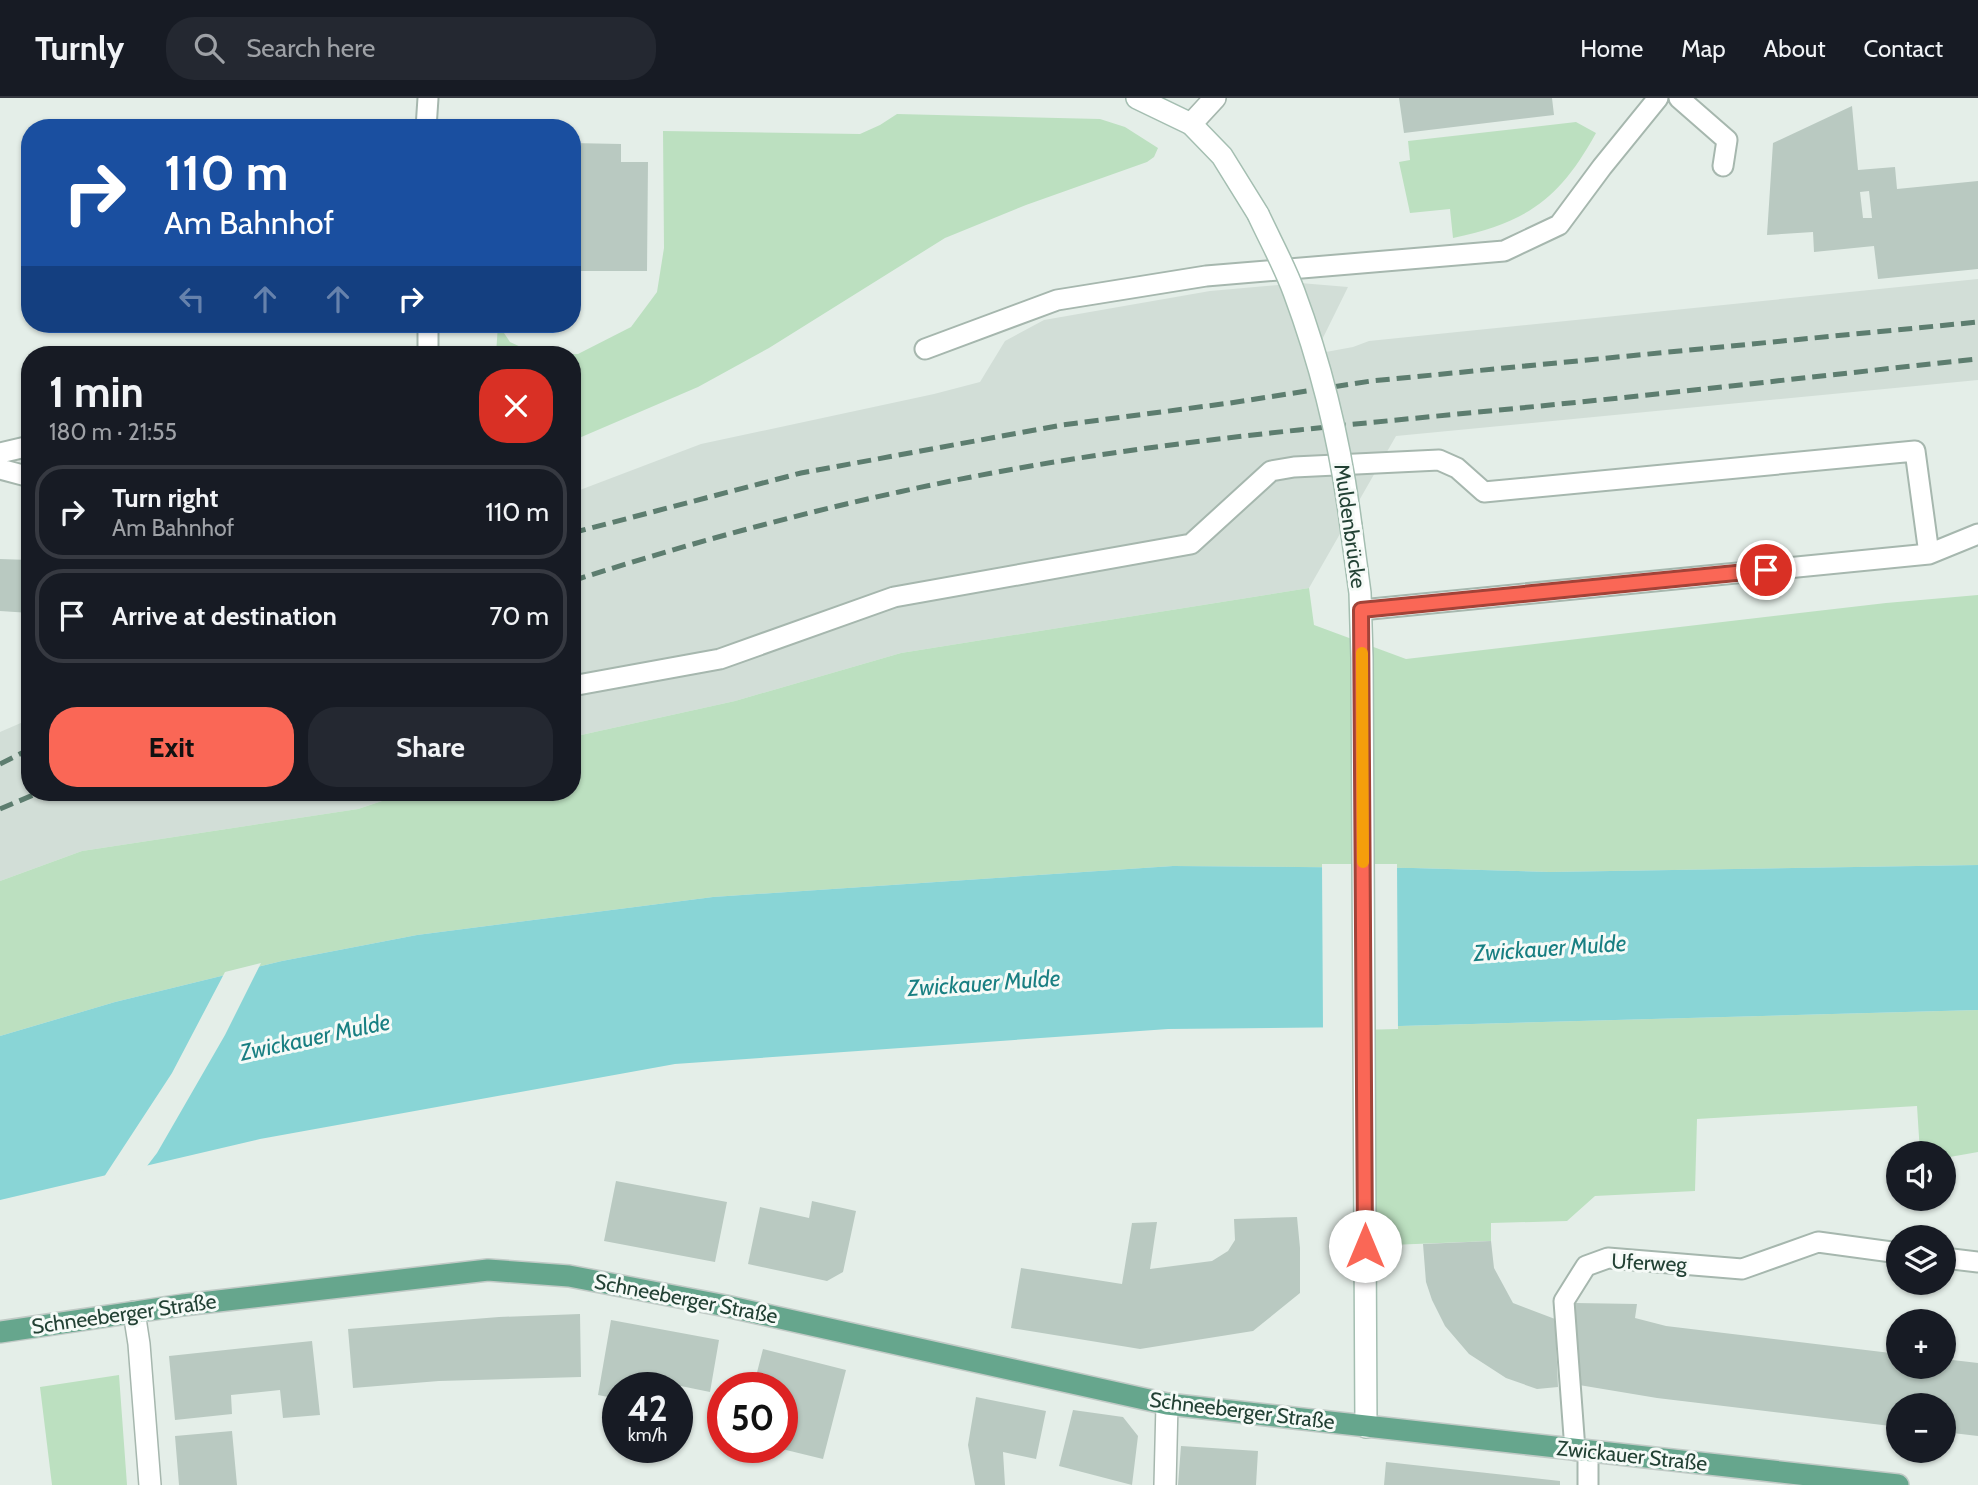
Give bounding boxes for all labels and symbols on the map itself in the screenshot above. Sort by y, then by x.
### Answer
street label: Muldenbrücke [1329,462,1372,590]
pin [1736,540,1796,600]
water label: Zwickauer Mulde [1472,929,1627,967]
water label: Zwickauer Mulde [906,964,1061,1002]
water label: Zwickauer Mulde [236,1007,393,1067]
position arrow [1328,1209,1402,1283]
street label: Uferweg [1611,1248,1688,1277]
street label: Schneeberger Straße [592,1268,780,1329]
street label: Schneeberger Straße [30,1288,218,1339]
speed limit sign: 50 [707,1372,798,1463]
street label: Schneeberger Straße [1148,1387,1336,1434]
street label: Zwickauer Straße [1556,1435,1709,1476]

